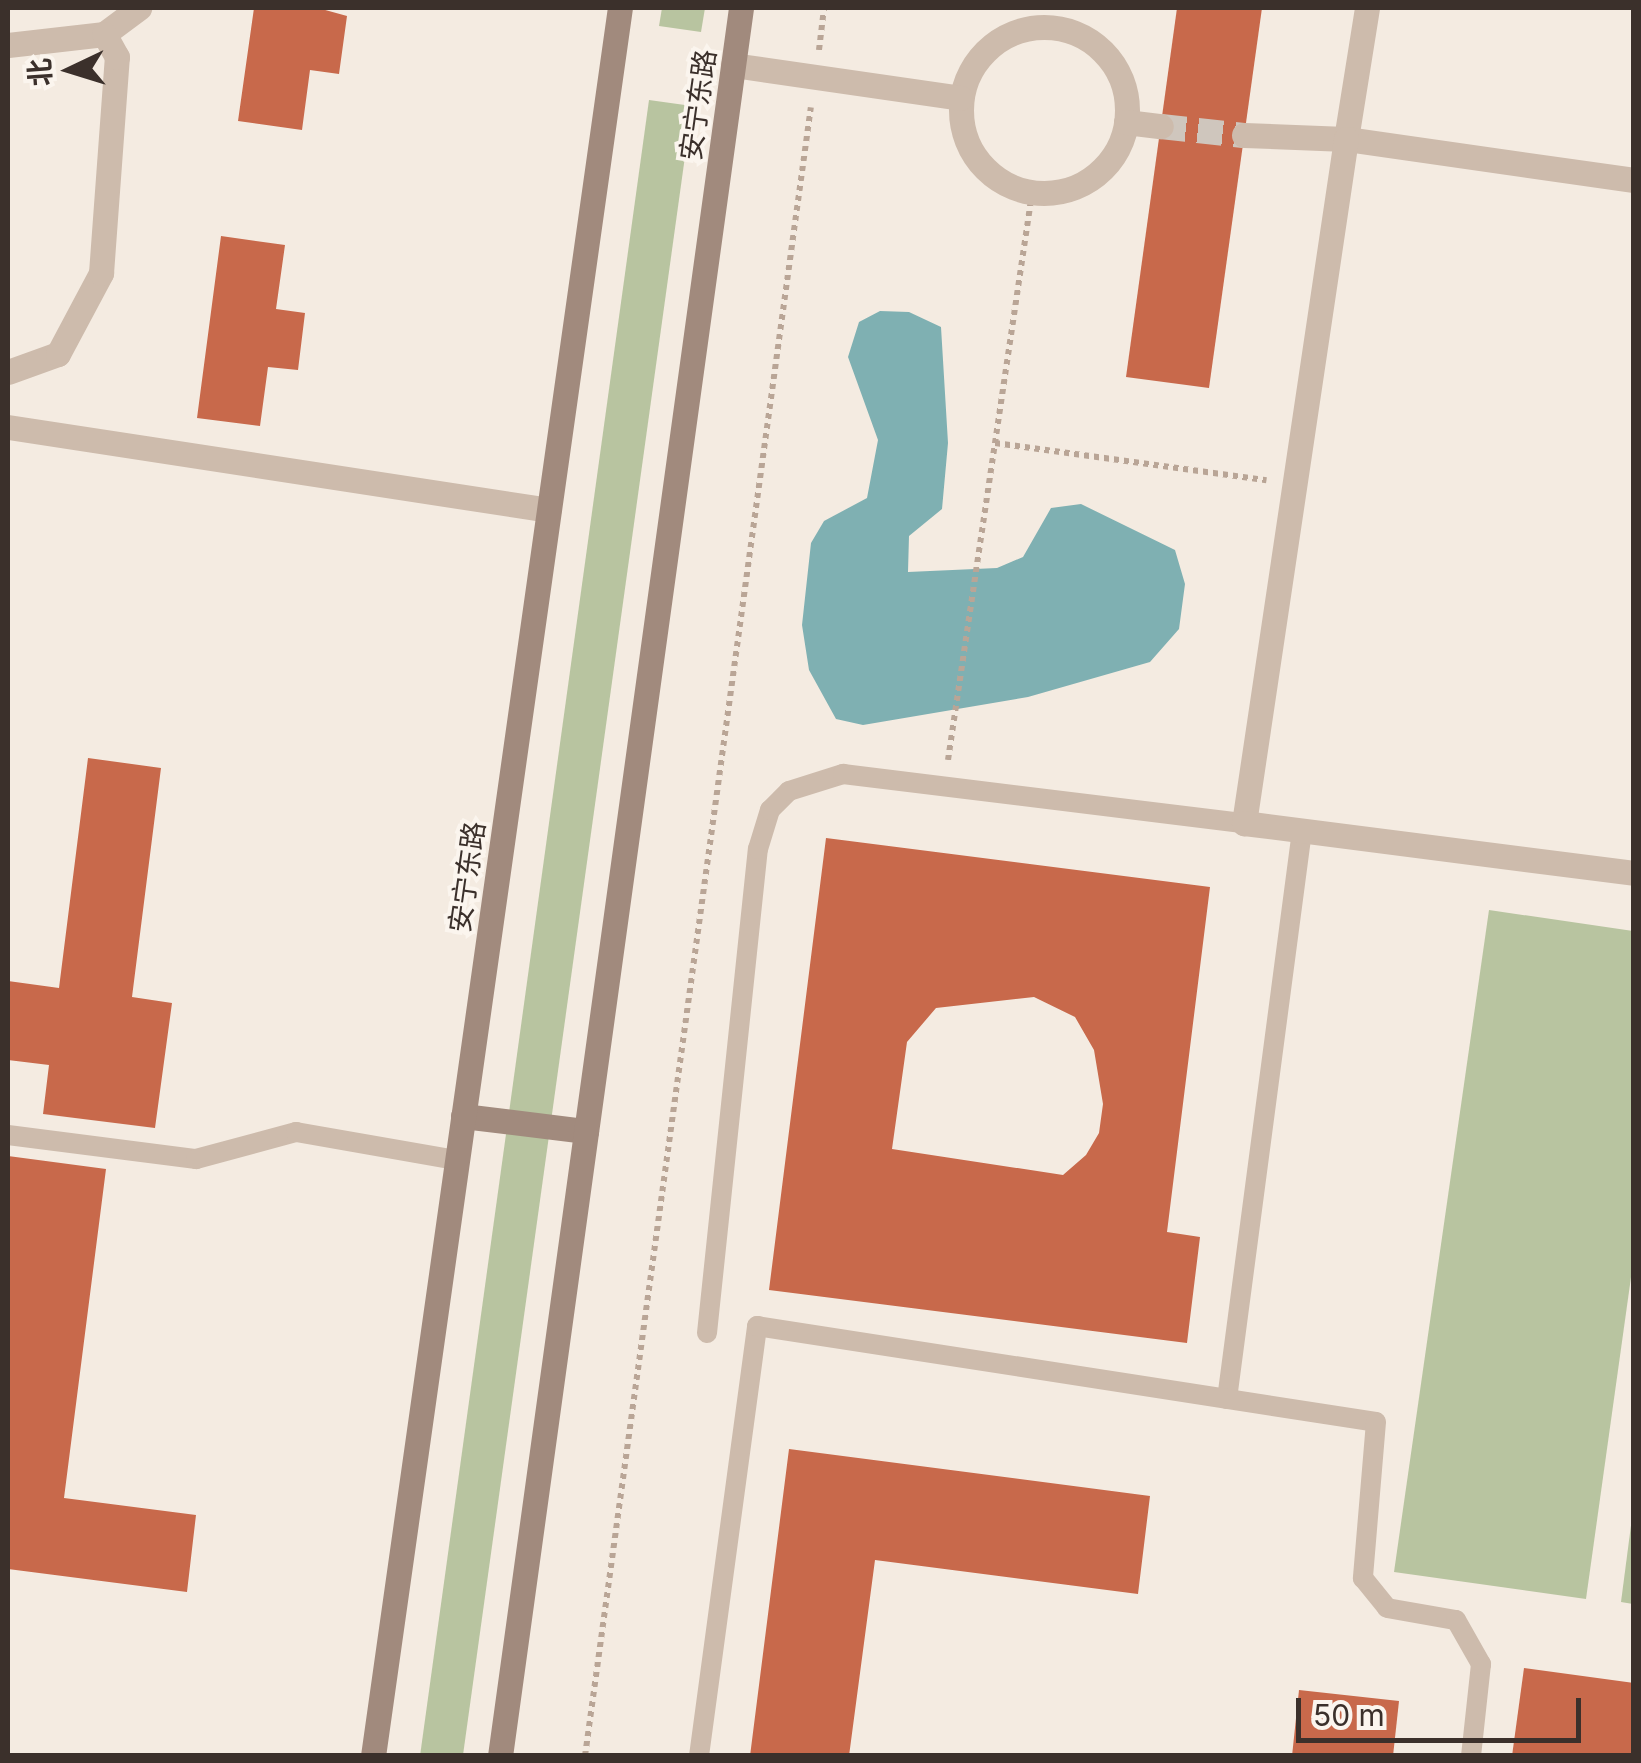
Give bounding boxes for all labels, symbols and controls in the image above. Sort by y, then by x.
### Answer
north arrow [20,20,120,120]
street label: 安宁东路 [674,47,722,163]
text: 北 [22,57,58,87]
street label: 安宁东路 [443,819,491,935]
scale bar [1301,1678,1586,1740]
text: 50 m [1313,1697,1385,1733]

